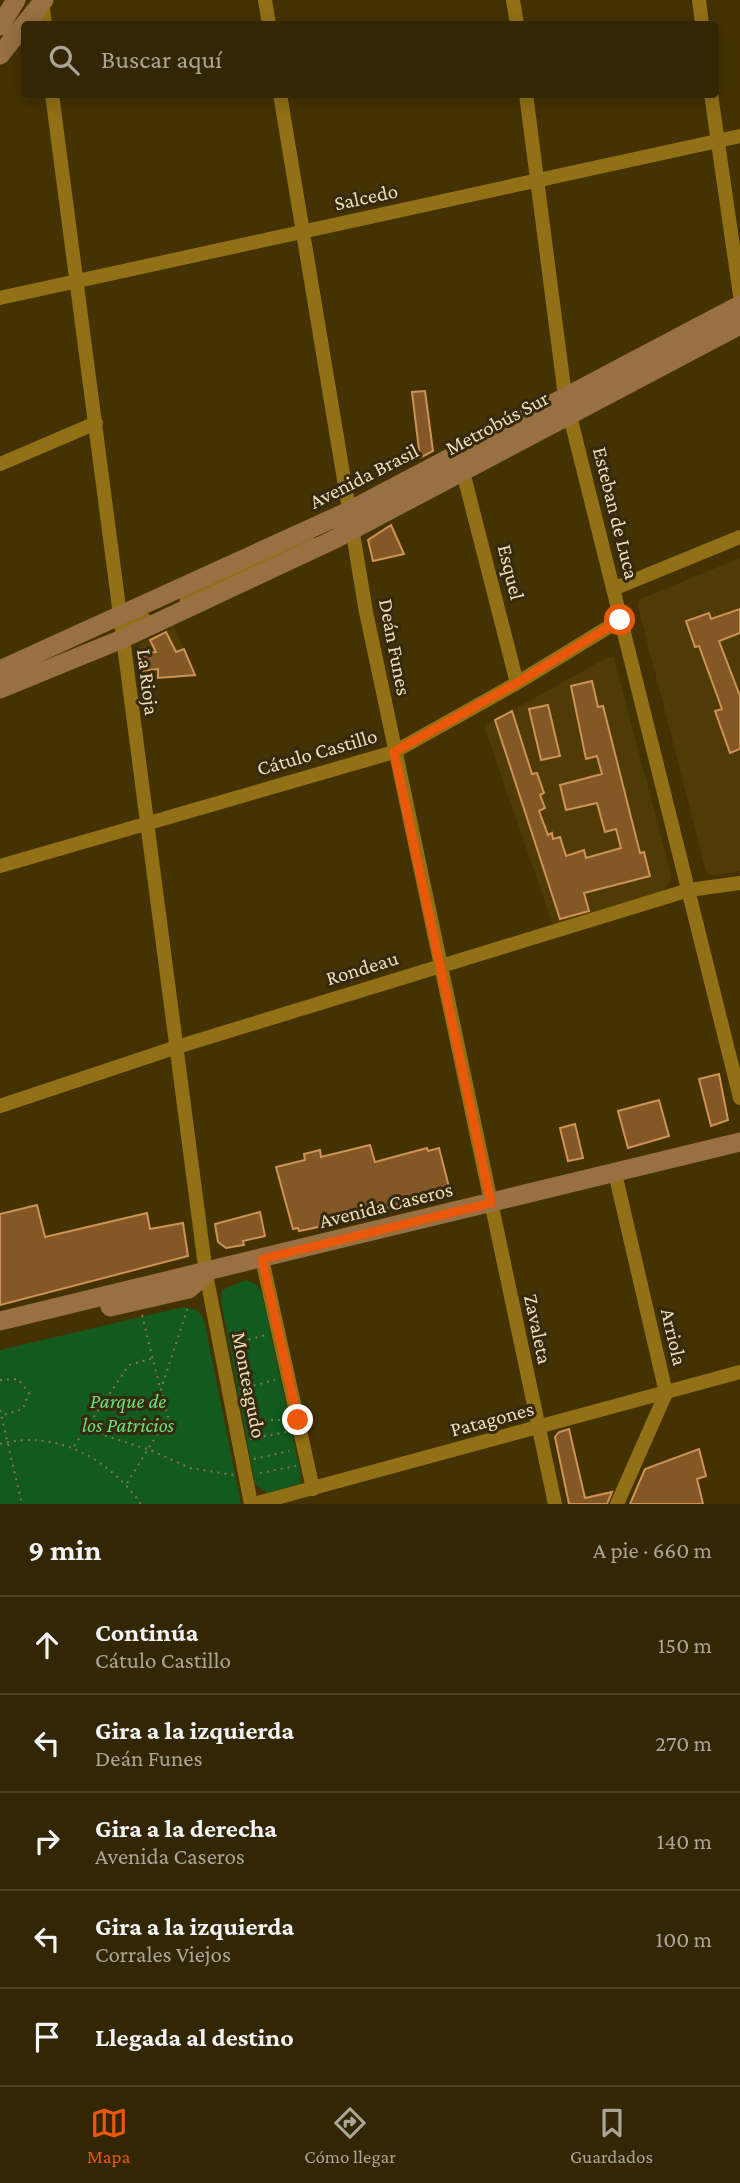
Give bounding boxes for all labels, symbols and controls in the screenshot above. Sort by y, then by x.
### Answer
search box [21,21,719,98]
icon: search [45,41,83,79]
text: Buscar aquí [101,45,222,74]
street label: Salcedo [332,179,400,215]
street label: Metrobús Sur [441,385,553,460]
street label: Avenida Brasil [305,438,423,514]
street label: Esteban de Luca [588,444,644,582]
street label: Esquel [493,542,529,602]
street label: Deán Funes [374,597,416,697]
route start [604,604,635,635]
street label: La Rioja [132,647,164,717]
street label: Cátulo Castillo [254,723,380,781]
street label: Rondeau [323,946,401,990]
street label: Avenida Caseros [317,1177,455,1233]
street label: Zavaleta [519,1292,557,1367]
street label: Arriola [656,1306,692,1368]
street label: Monteagudo [227,1330,271,1440]
park label: Parque de los Patricios [82,1389,175,1437]
street label: Patagones [447,1396,537,1442]
route end [282,1404,313,1435]
text: 9 min [28,1533,101,1566]
text: A pie · 660 m [593,1537,712,1563]
text: Continúa [95,1618,198,1647]
icon: ahead [28,1626,66,1664]
text: 150 m [658,1632,712,1658]
text: Cátulo Castillo [95,1647,231,1673]
text: Gira a la izquierda [95,1716,294,1745]
icon: left [28,1724,66,1762]
text: 270 m [655,1730,712,1756]
text: Deán Funes [95,1745,202,1771]
text: Gira a la derecha [95,1814,277,1843]
icon: right [28,1822,66,1860]
text: 140 m [657,1828,712,1854]
text: Avenida Caseros [95,1843,245,1869]
text: Gira a la izquierda [95,1912,294,1941]
icon: left [28,1920,66,1958]
text: 100 m [656,1926,712,1952]
text: Corrales Viejos [95,1941,231,1967]
icon: arrive [28,2018,66,2056]
text: Llegada al destino [95,2023,294,2052]
tab: Mapa [87,2104,130,2167]
tab: Cómo llegar [304,2104,396,2167]
tab: Guardados [570,2104,653,2167]

